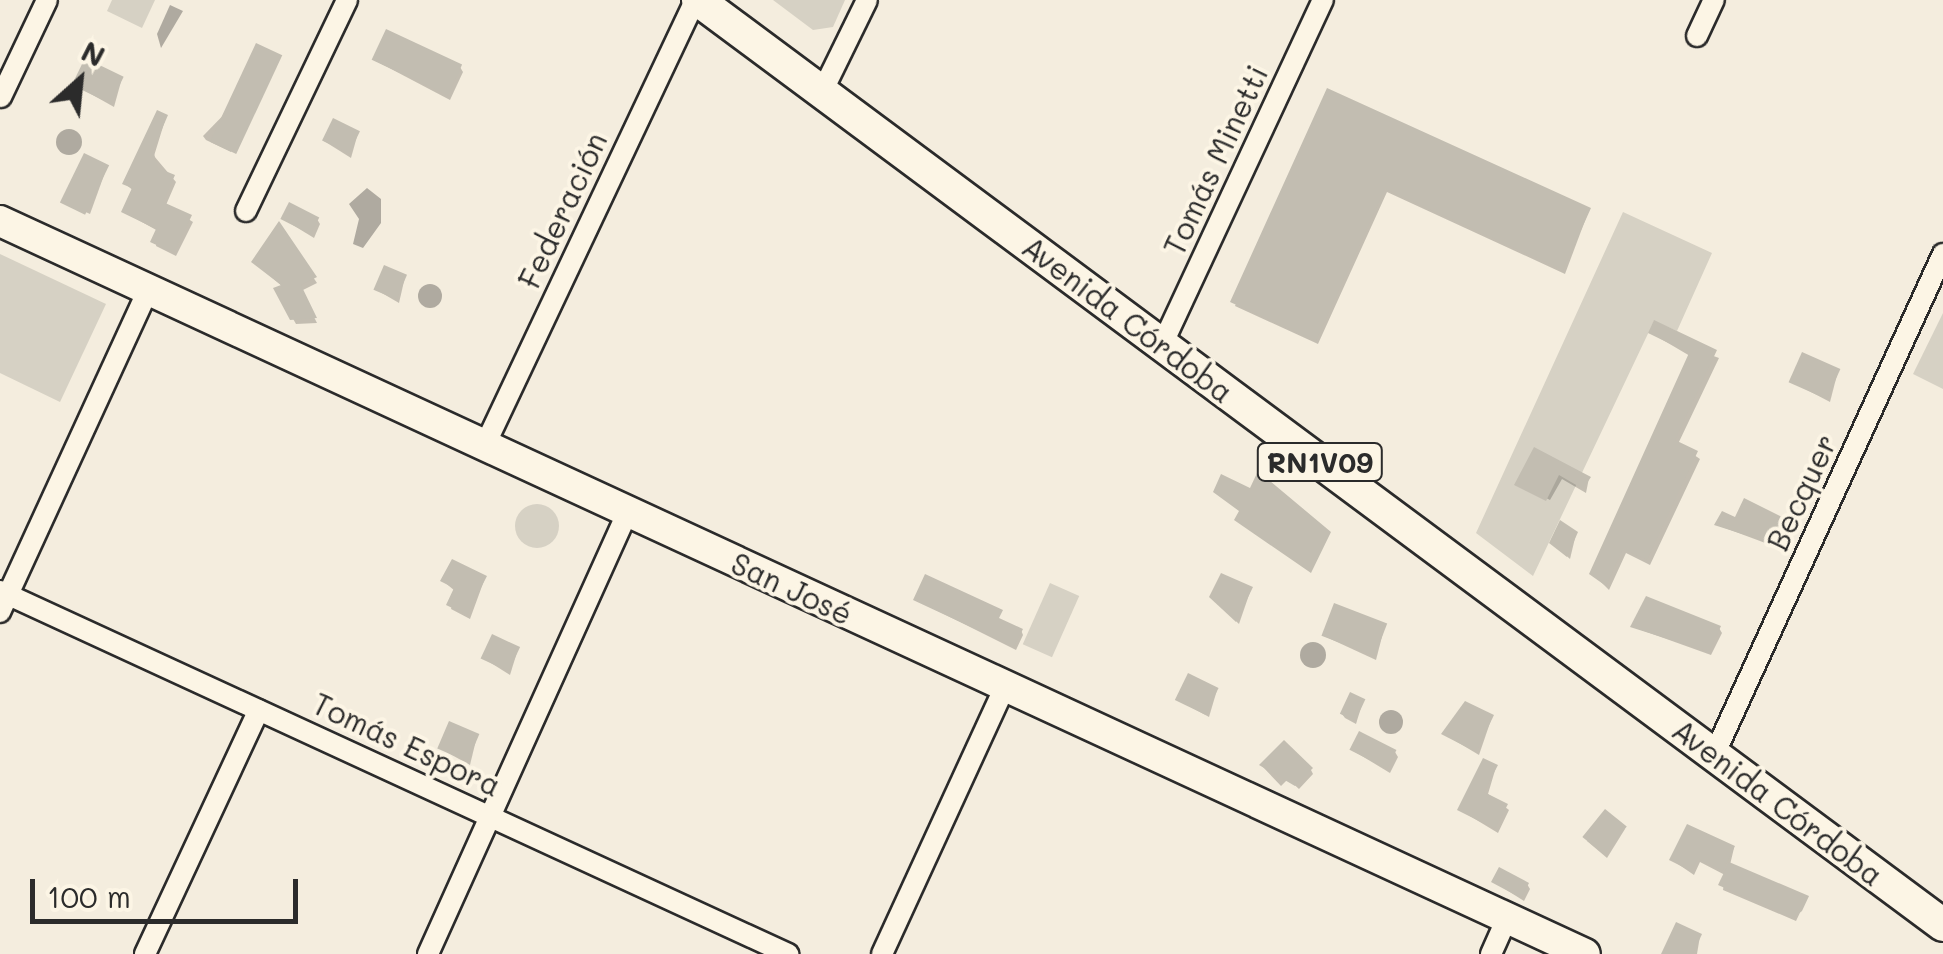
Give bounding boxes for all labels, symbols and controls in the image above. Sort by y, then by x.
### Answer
north arrow [30,30,130,130]
text: N [76,32,111,74]
street label: Tomás Minetti [1155,59,1275,261]
street label: Federación [510,126,614,294]
street label: Avenida Córdoba [1016,228,1240,410]
street label: Becquer [1758,428,1844,556]
road number: RN1V09 [1255,439,1385,485]
street label: San José [726,544,858,632]
street label: Tomás Espora [307,685,507,803]
street label: Avenida Córdoba [1666,711,1890,893]
scale bar [35,859,302,921]
text: 100 m [47,876,131,916]

